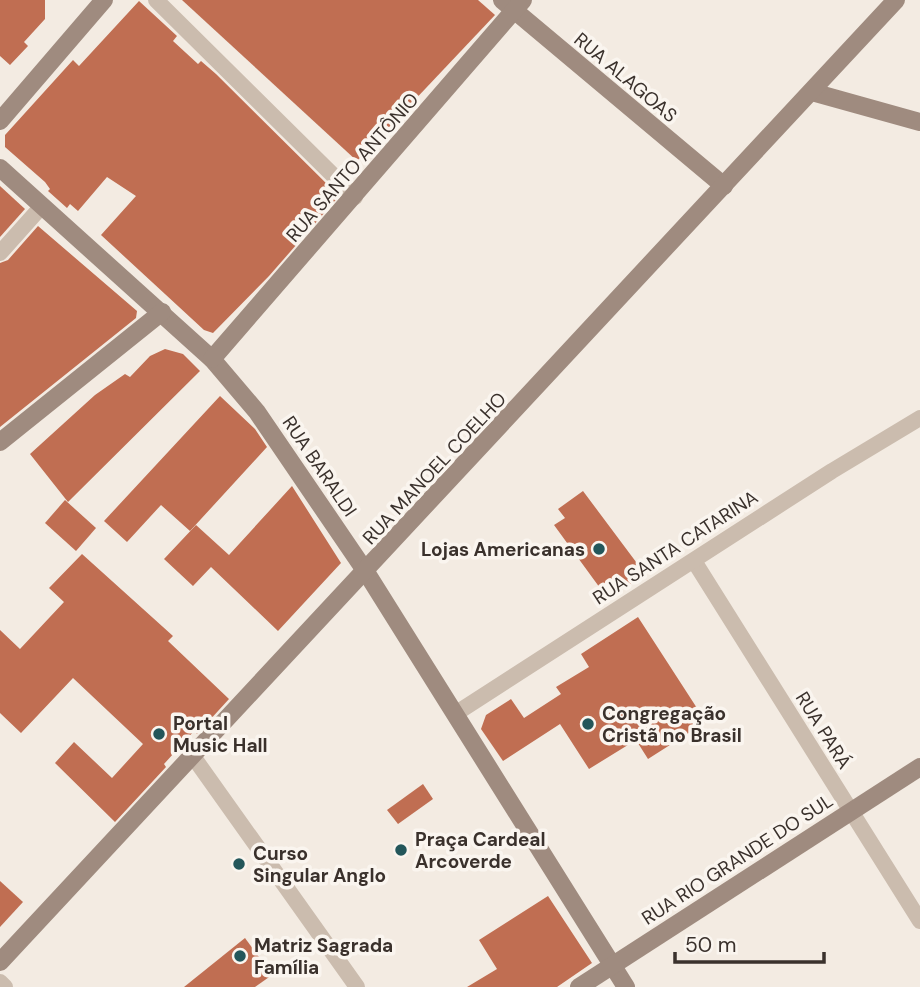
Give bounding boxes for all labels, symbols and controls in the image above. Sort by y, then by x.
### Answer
street label: RUA ALAGOAS [569,27,682,128]
street label: RUA SANTO ANTÔNIO [281,87,424,247]
street label: RUA MANOEL COELHO [357,387,512,550]
street label: RUA BARALDI [277,411,362,521]
street label: RUA SANTA CATARINA [588,484,763,610]
place label: Lojas Americanas [421,537,585,562]
marker: Lojas Americanas [591,541,607,557]
street label: RUA PARÁ [790,687,857,774]
place label: Congregação Cristã no Brasil [602,701,742,748]
place label: Portal Music Hall [173,711,268,758]
marker: Congregação Cristã no Brasil [580,716,596,732]
marker: Portal Music Hall [151,726,167,742]
street label: RUA RIO GRANDE DO SUL [637,788,838,931]
place label: Praça Cardeal Arcoverde [415,827,546,874]
place label: Curso Singular Anglo [253,841,386,888]
marker: Praça Cardeal Arcoverde [393,842,409,858]
marker: Curso Singular Anglo [231,856,247,872]
scale bar [675,920,824,964]
text: 50 m [685,931,736,959]
place label: Matriz Sagrada Família [254,933,393,980]
marker: Matriz Sagrada Família [232,948,248,964]

